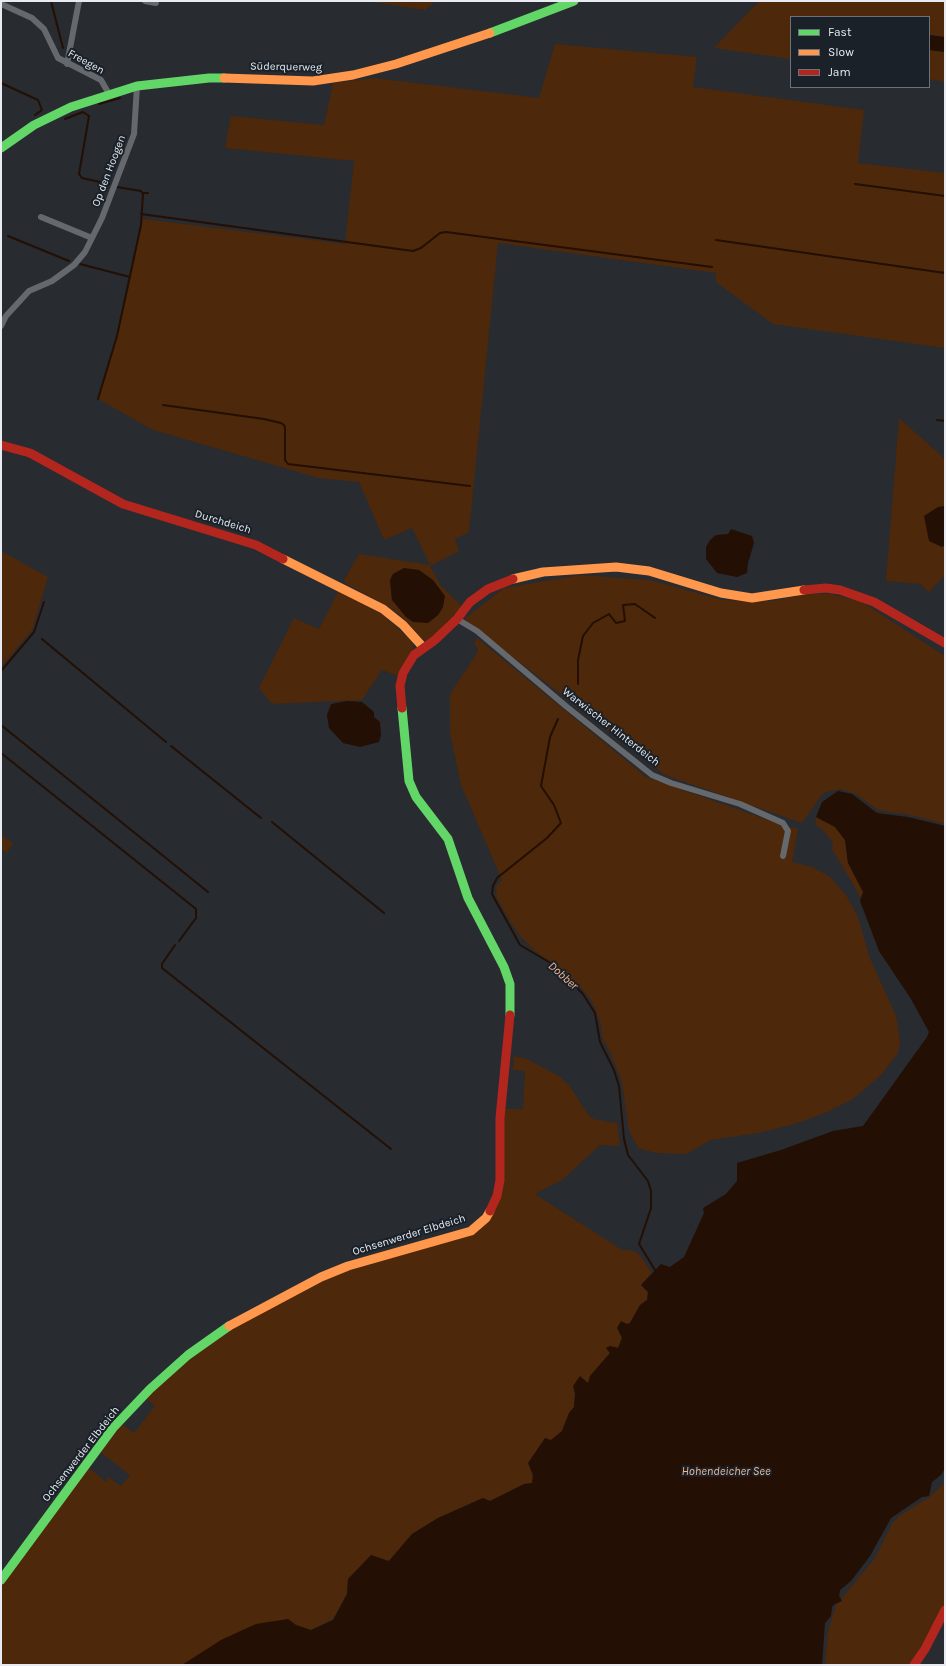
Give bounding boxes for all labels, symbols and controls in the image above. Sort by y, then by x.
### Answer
legend [790,16,930,88]
text: Fast [828,25,851,39]
text: Slow [828,45,854,59]
street label: Freegen [66,47,106,77]
street label: Süderquerweg [250,60,322,74]
text: Jam [828,65,851,79]
street label: Op den Hoogen [89,133,129,209]
street label: Durchdeich [193,507,253,537]
street label: Warwischer Hinterdeich [560,685,662,769]
water label: Dobber [545,959,581,993]
street label: Ochsenwerder Elbdeich [351,1212,467,1258]
street label: Ochsenwerder Elbdeich [40,1404,122,1504]
water label: Hohendeicher See [682,1465,770,1479]

